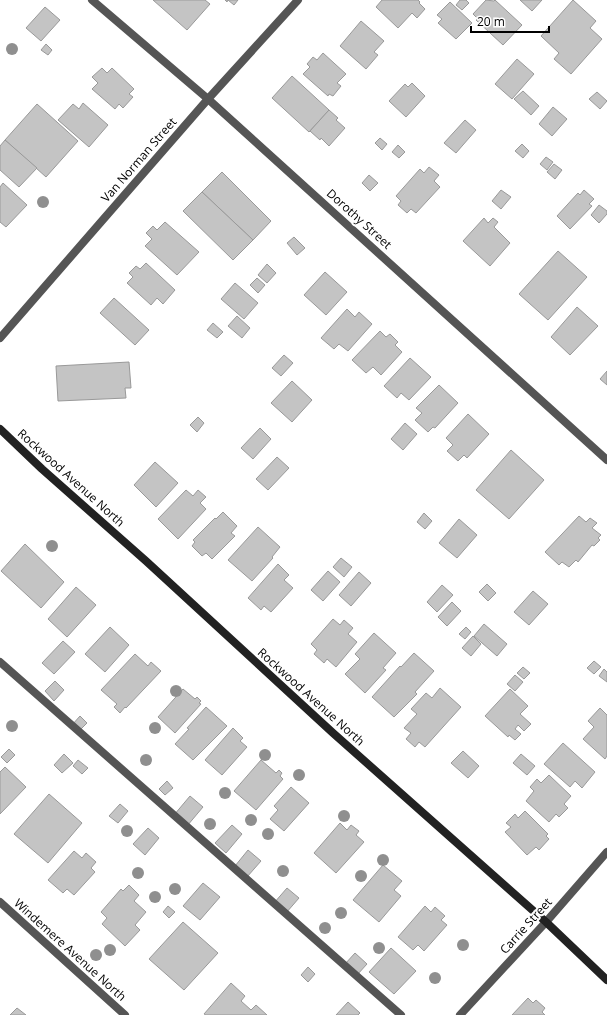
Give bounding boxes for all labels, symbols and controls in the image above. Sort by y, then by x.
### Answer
scale bar [471,8,549,34]
text: 20 m [477,13,505,30]
street label: Van Norman Street [97,114,180,206]
street label: Dorothy Street [323,185,396,252]
street label: Rockwood Avenue North [14,425,129,530]
street label: Rockwood Avenue North [254,644,369,749]
street label: Carrie Street [496,894,556,958]
street label: Windemere Avenue North [10,895,130,1005]

